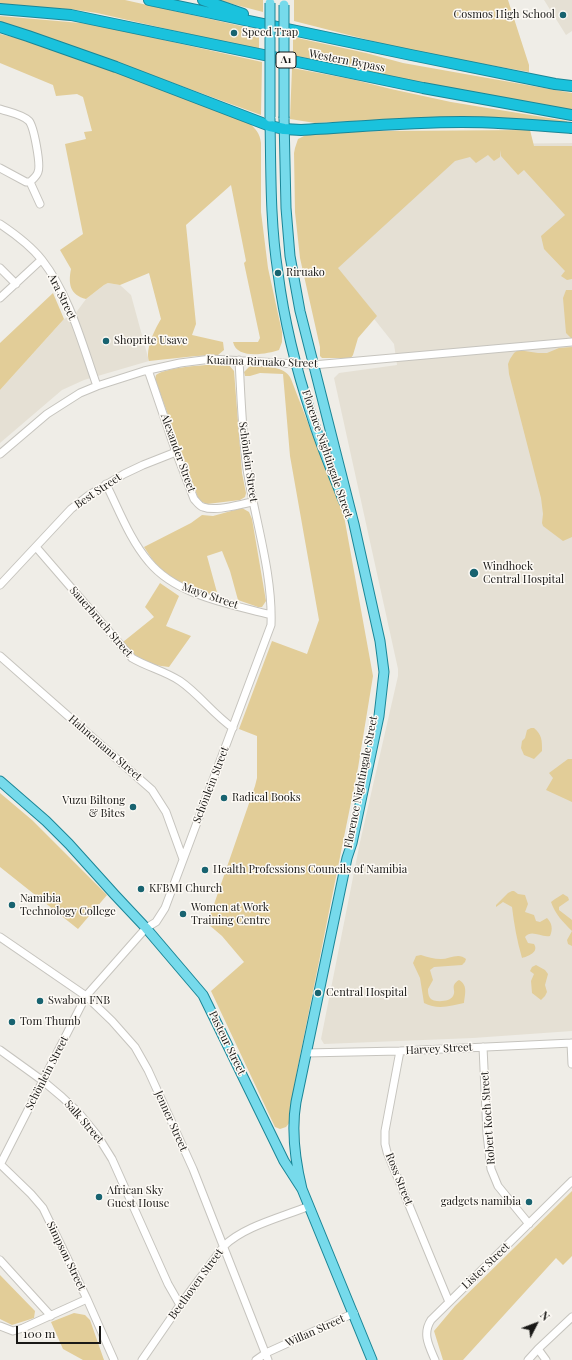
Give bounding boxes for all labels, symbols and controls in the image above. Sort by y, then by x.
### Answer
place label: Cosmos High School [454,8,555,22]
marker: Cosmos High School [558,10,568,20]
place label: Speed Trap [242,26,298,40]
marker: Speed Trap [229,28,239,38]
street label: Western Bypass [308,47,386,75]
road number: A1 [276,52,296,68]
place label: Riruako [286,266,325,280]
marker: Riruako [273,268,283,278]
street label: Ara Street [45,272,79,322]
place label: Shoprite Usave [114,334,188,348]
marker: Shoprite Usave [101,336,111,346]
street label: Kuaima Riruako Street [206,353,318,371]
street label: Florence Nightingale Street [299,388,355,520]
street label: Alexander Street [158,412,198,494]
street label: Schönlein Street [236,421,260,503]
street label: Best Street [72,471,124,511]
place label: Windhoek Central Hospital [483,560,564,586]
marker: Windhoek Central Hospital [468,567,480,579]
street label: Mayo Street [180,580,240,612]
street label: Sauerbruch Street [67,584,135,660]
street label: Hahnemann Street [66,713,144,783]
street label: Florence Nightingale Street [342,715,380,849]
street label: Schönlein Street [190,745,232,825]
place label: Radical Books [232,791,301,805]
marker: Radical Books [219,793,229,803]
place label: Vuzu Biltong & Bites [62,794,125,820]
marker: Vuzu Biltong & Bites [128,802,138,812]
place label: Health Professions Councils of Namibia [213,863,407,877]
marker: Health Professions Councils of Namibia [200,865,210,875]
place label: KFBMI Church [149,882,222,896]
marker: KFBMI Church [136,884,146,894]
place label: Namibia Technology College [20,892,116,918]
marker: Namibia Technology College [7,900,17,910]
place label: Women at Work Training Centre [191,901,270,927]
marker: Women at Work Training Centre [178,909,188,919]
place label: Central Hospital [326,986,407,1000]
marker: Central Hospital [313,988,323,998]
place label: Swabou FNB [48,994,110,1008]
marker: Swabou FNB [35,996,45,1006]
street label: Pasteur Street [206,1009,248,1077]
place label: Tom Thumb [20,1015,80,1029]
marker: Tom Thumb [7,1017,17,1027]
street label: Schönlein Street [23,1034,71,1112]
street label: Harvey Street [405,1041,473,1057]
street label: Robert Koch Street [478,1071,498,1165]
street label: Jenner Street [152,1089,190,1153]
street label: Salk Street [62,1098,106,1146]
street label: Ross Street [383,1151,415,1207]
place label: African Sky Guest House [107,1184,169,1210]
marker: African Sky Guest House [94,1192,104,1202]
place label: gadgets namibia [441,1195,521,1209]
marker: gadgets namibia [524,1197,534,1207]
street label: Simpson Street [44,1219,88,1293]
street label: Lister Street [459,1240,513,1292]
street label: Beethoven Street [166,1246,226,1322]
north arrow [516,1304,556,1344]
text: N [537,1308,554,1324]
street label: Willan Street [283,1312,347,1350]
scale bar [18,1318,103,1344]
text: 100 m [23,1325,55,1341]

